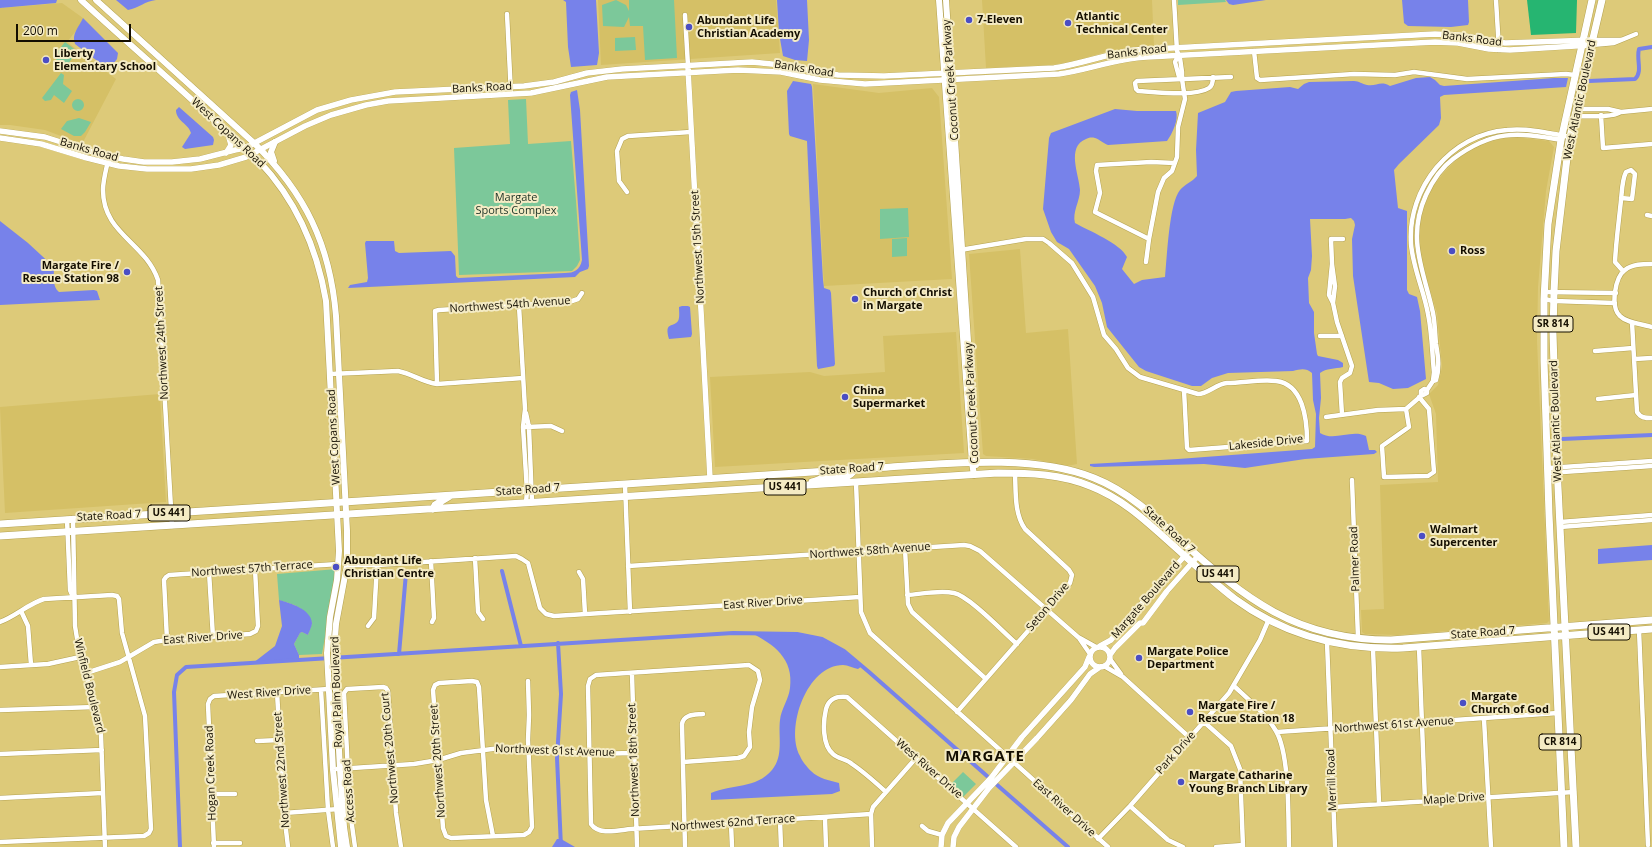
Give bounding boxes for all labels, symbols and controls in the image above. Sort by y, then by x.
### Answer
place label: Atlantic Technical Center [1076,10,1168,36]
place label: 7-Eleven [977,13,1023,27]
place label: Abundant Life Christian Academy [697,14,800,40]
marker: 7-Eleven [964,15,974,25]
scale bar [18,16,133,42]
marker: Atlantic Technical Center [1063,18,1073,28]
street label: Coconut Creek Parkway [940,19,962,141]
text: 200 m [23,22,58,39]
marker: Abundant Life Christian Academy [684,22,694,32]
street label: Banks Road [1441,29,1503,49]
street label: West Atlantic Boulevard [1561,39,1599,161]
street label: Banks Road [1106,42,1168,62]
place label: Liberty Elementary School [54,47,156,73]
marker: Liberty Elementary School [41,55,51,65]
street label: Banks Road [773,58,835,80]
street label: Banks Road [452,80,512,96]
street label: West Copans Road [188,95,268,171]
street label: Banks Road [58,135,120,165]
street label: Northwest 15th Street [688,190,708,304]
park label: Margate Sports Complex [475,191,557,217]
place label: Ross [1460,244,1485,258]
marker: Ross [1447,246,1457,256]
place label: Margate Fire / Rescue Station 98 [22,259,119,285]
marker: Margate Fire / Rescue Station 98 [122,267,132,277]
street label: Northwest 24th Street [152,286,172,400]
place label: Church of Christ in Margate [863,286,952,312]
street label: Northwest 54th Avenue [449,294,571,316]
marker: Church of Christ in Margate [850,294,860,304]
road number: SR 814 [1533,316,1573,332]
street label: Coconut Creek Parkway [962,342,982,464]
street label: West Atlantic Boulevard [1547,360,1565,482]
place label: China Supermarket [853,384,925,410]
street label: West Copans Road [325,389,343,485]
marker: China Supermarket [840,392,850,402]
street label: Lakeside Drive [1228,433,1304,453]
street label: State Road 7 [819,460,885,478]
road number: US 441 [764,479,806,495]
street label: State Road 7 [495,481,561,499]
street label: State Road 7 [1141,504,1197,556]
road number: US 441 [148,505,190,521]
street label: State Road 7 [76,508,142,524]
place label: Walmart Supercenter [1430,523,1497,549]
street label: Palmer Road [1347,526,1363,592]
marker: Walmart Supercenter [1417,531,1427,541]
street label: Northwest 58th Avenue [809,540,931,562]
place label: Abundant Life Christian Centre [344,554,434,580]
street label: Northwest 57th Terrace [191,558,313,580]
street label: Margate Boulevard [1109,559,1183,641]
marker: Abundant Life Christian Centre [331,562,341,572]
road number: US 441 [1197,566,1239,582]
street label: Seton Drive [1024,580,1072,634]
street label: East River Drive [723,594,803,612]
street label: State Road 7 [1450,624,1516,642]
road number: US 441 [1588,624,1630,640]
street label: East River Drive [163,629,243,647]
street label: Royal Palm Boulevard [328,636,346,748]
street label: Winfield Boulevard [71,637,107,735]
place label: Margate Police Department [1147,645,1229,671]
marker: Margate Police Department [1134,653,1144,663]
street label: West River Drive [227,683,311,703]
place label: Margate Church of God [1471,690,1549,716]
street label: Northwest 20th Court [379,692,401,804]
marker: Margate Church of God [1458,698,1468,708]
place label: Margate Fire / Rescue Station 18 [1198,699,1295,725]
street label: Northwest 18th Street [625,703,643,817]
street label: Northwest 20th Street [427,704,449,818]
marker: Margate Fire / Rescue Station 18 [1185,707,1195,717]
street label: Northwest 22nd Street [271,711,293,829]
street label: Northwest 61st Avenue [1334,714,1454,736]
street label: Hogan Creek Road [203,725,219,821]
street label: Park Drive [1153,729,1199,777]
road number: CR 814 [1539,734,1581,750]
street label: West River Drive [893,737,965,801]
street label: Northwest 61st Avenue [495,742,615,760]
district label: MARGATE [945,748,1025,766]
street label: Merrill Road [1324,749,1340,811]
street label: Access Road [340,759,358,823]
place label: Margate Catharine Young Branch Library [1189,769,1308,795]
street label: East River Drive [1030,776,1098,840]
marker: Margate Catharine Young Branch Library [1176,777,1186,787]
street label: Maple Drive [1423,790,1485,808]
street label: Northwest 62nd Terrace [670,812,796,834]

